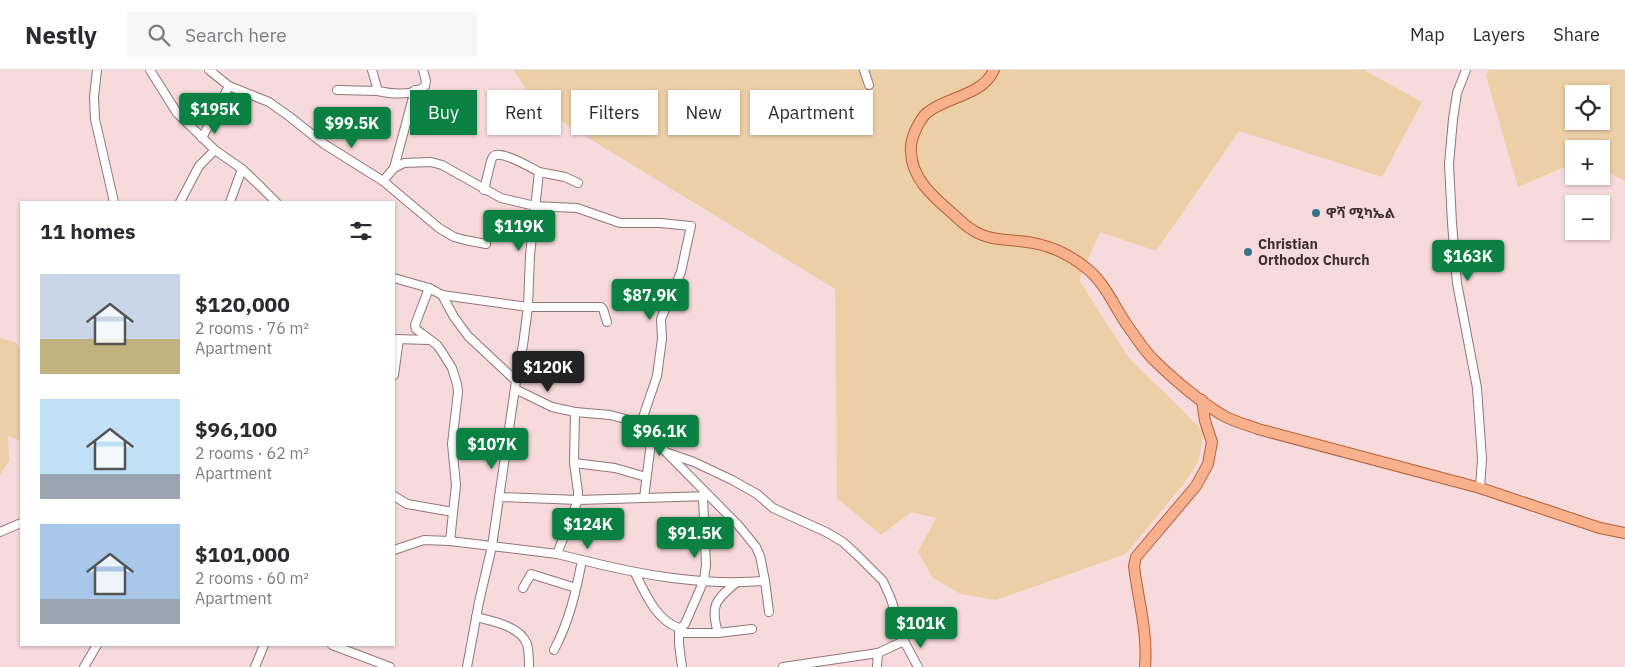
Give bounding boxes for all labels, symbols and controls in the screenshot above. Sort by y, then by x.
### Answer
search box [127,12,477,57]
text: Nestly [25,19,97,51]
icon: search [145,21,173,49]
text: Search here [185,23,287,47]
text: Map [1410,23,1445,46]
text: Layers [1473,23,1525,46]
text: Share [1553,23,1600,46]
map controls [1565,85,1610,240]
button: locate [1565,85,1610,130]
chip: Buy [410,90,477,135]
chip: Rent [487,90,561,135]
chip: Filters [571,90,658,135]
chip: New [668,90,740,135]
chip: Apartment [750,90,873,135]
pin: $195K [180,92,250,135]
text: $195K [190,99,240,119]
pin: $99.5K [311,106,393,149]
text: $99.5K [325,113,379,133]
button: + [1565,140,1610,185]
button: − [1565,195,1610,240]
place label: ዋሻ ሚካኤል [1326,204,1396,222]
marker: ዋሻ ሚካኤል [1310,207,1322,219]
pin: $119K [484,210,554,252]
text: $119K [494,216,544,236]
text: 11 homes [40,217,136,245]
icon: filters [347,217,375,245]
place label: Christian Orthodox Church [1258,235,1370,269]
pin: $163K [1433,240,1503,282]
marker: Christian Orthodox Church [1242,246,1254,258]
text: $163K [1443,246,1493,266]
pin: $87.9K [609,278,691,321]
text: $87.9K [623,285,677,305]
text: $120,000 [195,290,290,318]
icon: home [80,294,140,354]
text: 2 rooms · 76 m² [195,318,309,338]
text: Apartment [195,338,272,358]
pin: $120K [513,350,583,393]
text: $120K [523,357,573,377]
pin: $96.1K [619,414,701,457]
text: $96,100 [195,415,277,443]
icon: home [80,419,140,479]
text: $96.1K [633,421,687,441]
pin: $107K [457,428,527,470]
text: $107K [467,434,517,454]
text: 2 rooms · 62 m² [195,443,309,463]
text: Apartment [195,463,272,483]
pin: $124K [553,508,623,550]
text: $124K [563,514,613,534]
pin: $91.5K [654,516,736,559]
text: $91.5K [668,523,722,543]
text: $101,000 [195,540,290,568]
icon: home [80,544,140,604]
text: 2 rooms · 60 m² [195,568,309,588]
text: Apartment [195,588,272,608]
pin: $101K [886,606,956,649]
text: $101K [896,613,946,633]

